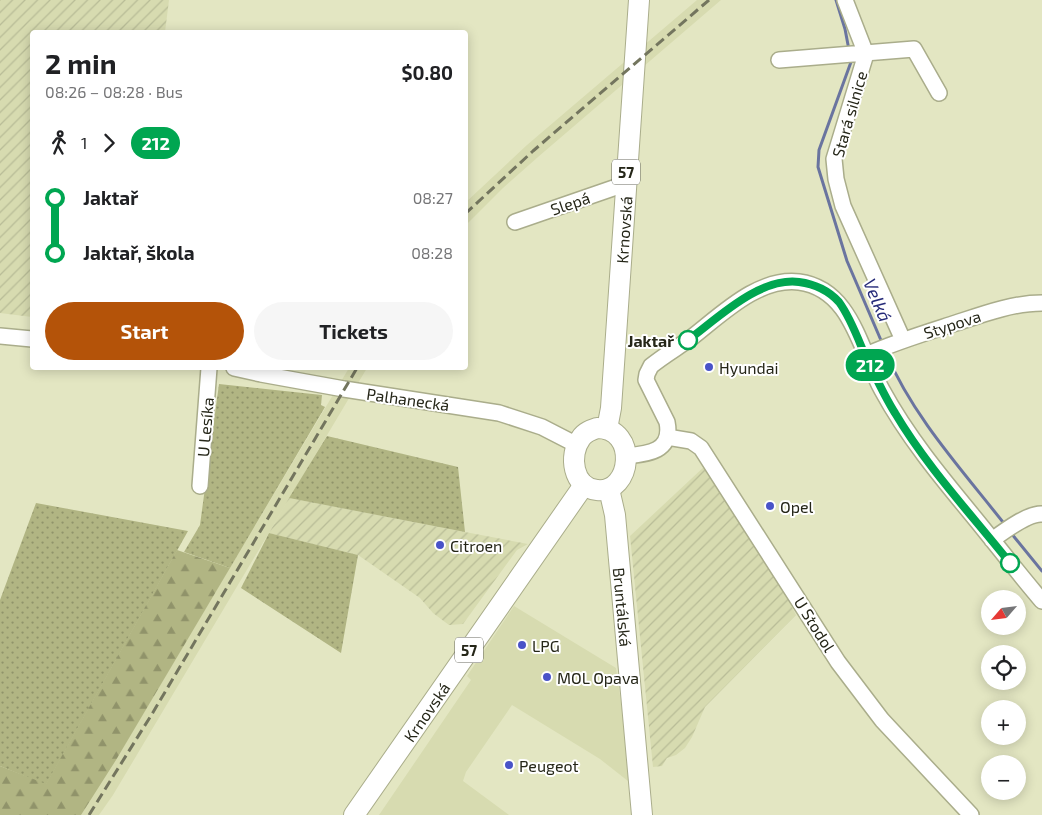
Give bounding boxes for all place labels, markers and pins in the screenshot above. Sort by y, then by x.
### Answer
marker: Jaktař [678,330,698,350]
place label: Jaktař [627,331,674,350]
place label: Hyundai [719,358,779,377]
marker: Hyundai [703,361,715,373]
place label: Opel [780,497,814,516]
marker: Opel [764,500,776,512]
place label: Citroen [450,536,502,555]
marker: Citroen [434,539,446,551]
unlabelled marker [1000,553,1020,573]
place label: LPG [532,636,560,655]
marker: LPG [516,639,528,651]
place label: MOL Opava [557,668,639,687]
marker: MOL Opava [541,671,553,683]
place label: Peugeot [519,756,579,775]
marker: Peugeot [503,759,515,771]

